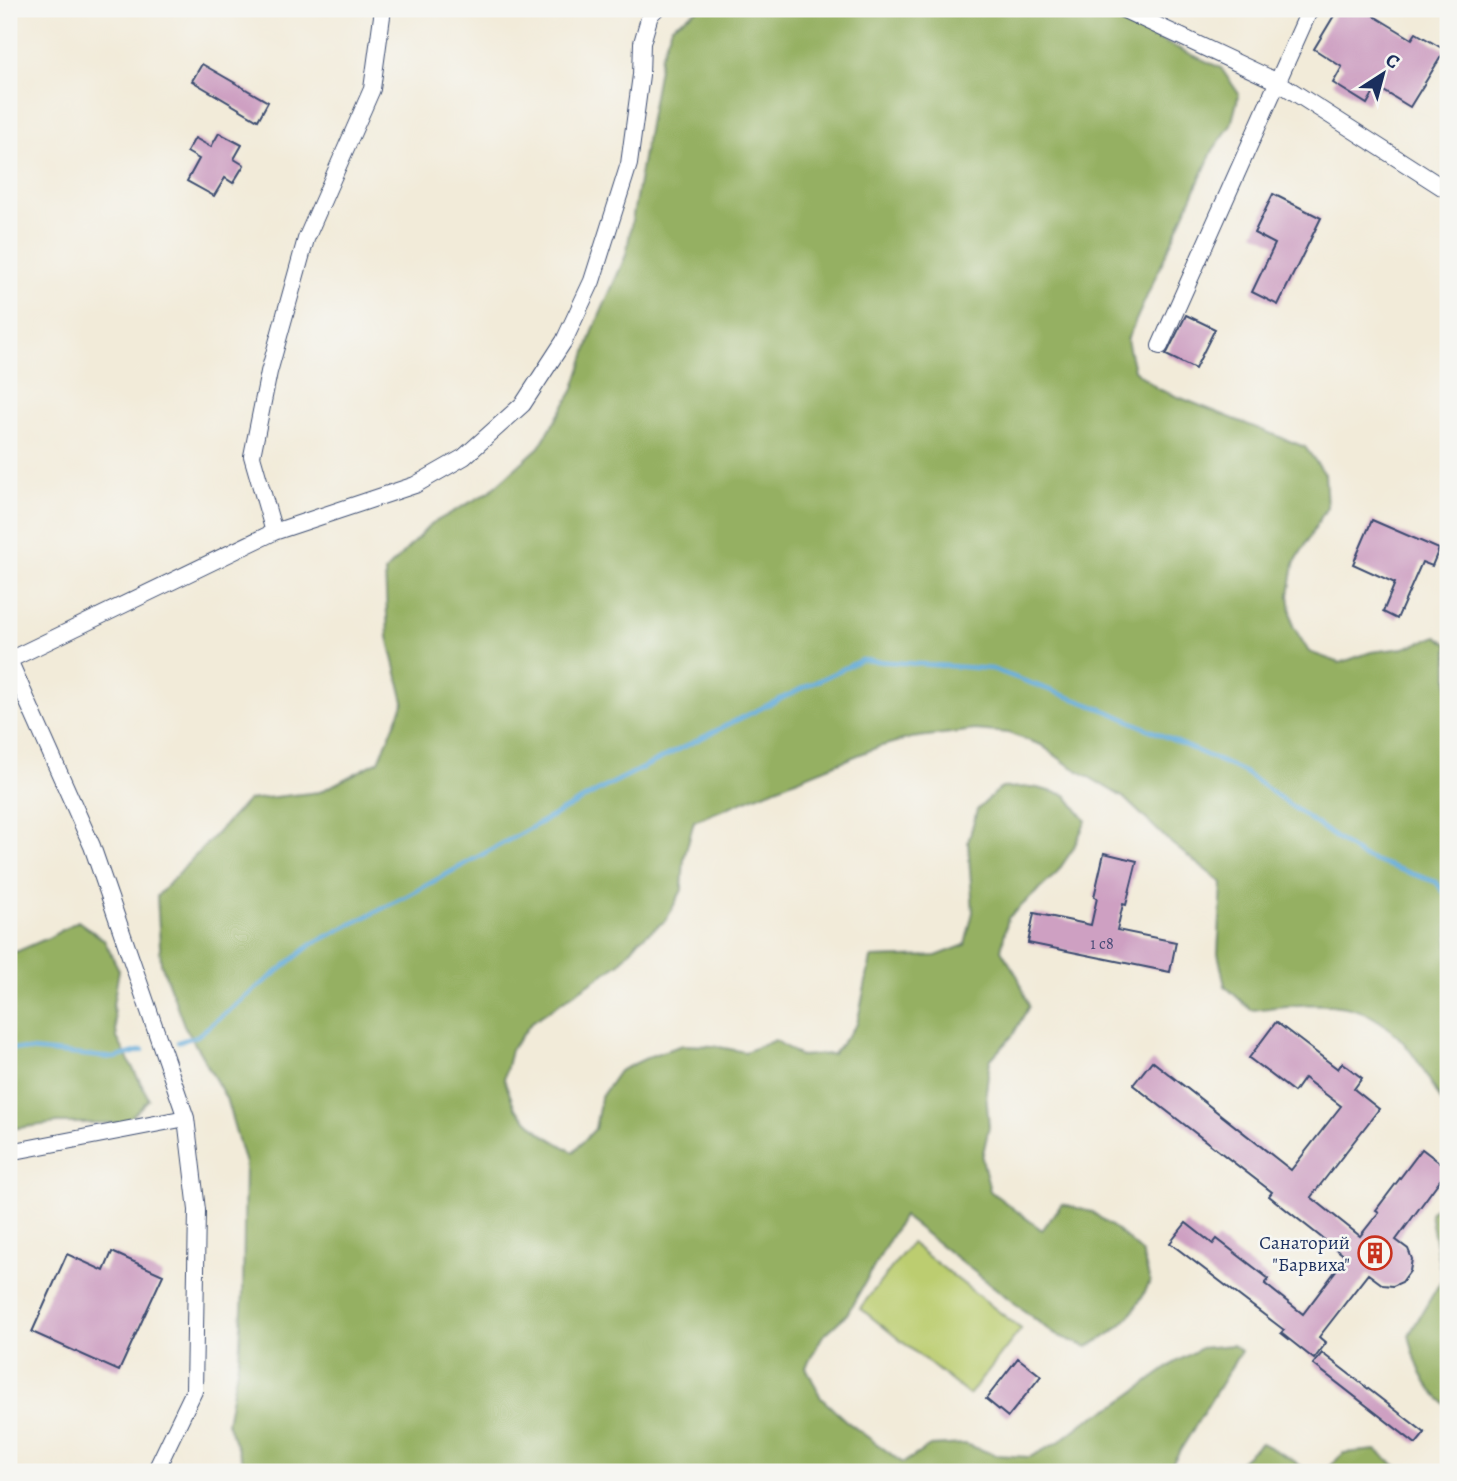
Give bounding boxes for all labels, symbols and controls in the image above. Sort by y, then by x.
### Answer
north arrow [1348,38,1418,108]
text: С [1380,47,1405,75]
house number: 1 с8 [1090,933,1114,955]
place label: Санаторий "Барвиха" [1259,1230,1350,1278]
building icon: Санаторий "Барвиха" [1356,1234,1394,1272]

